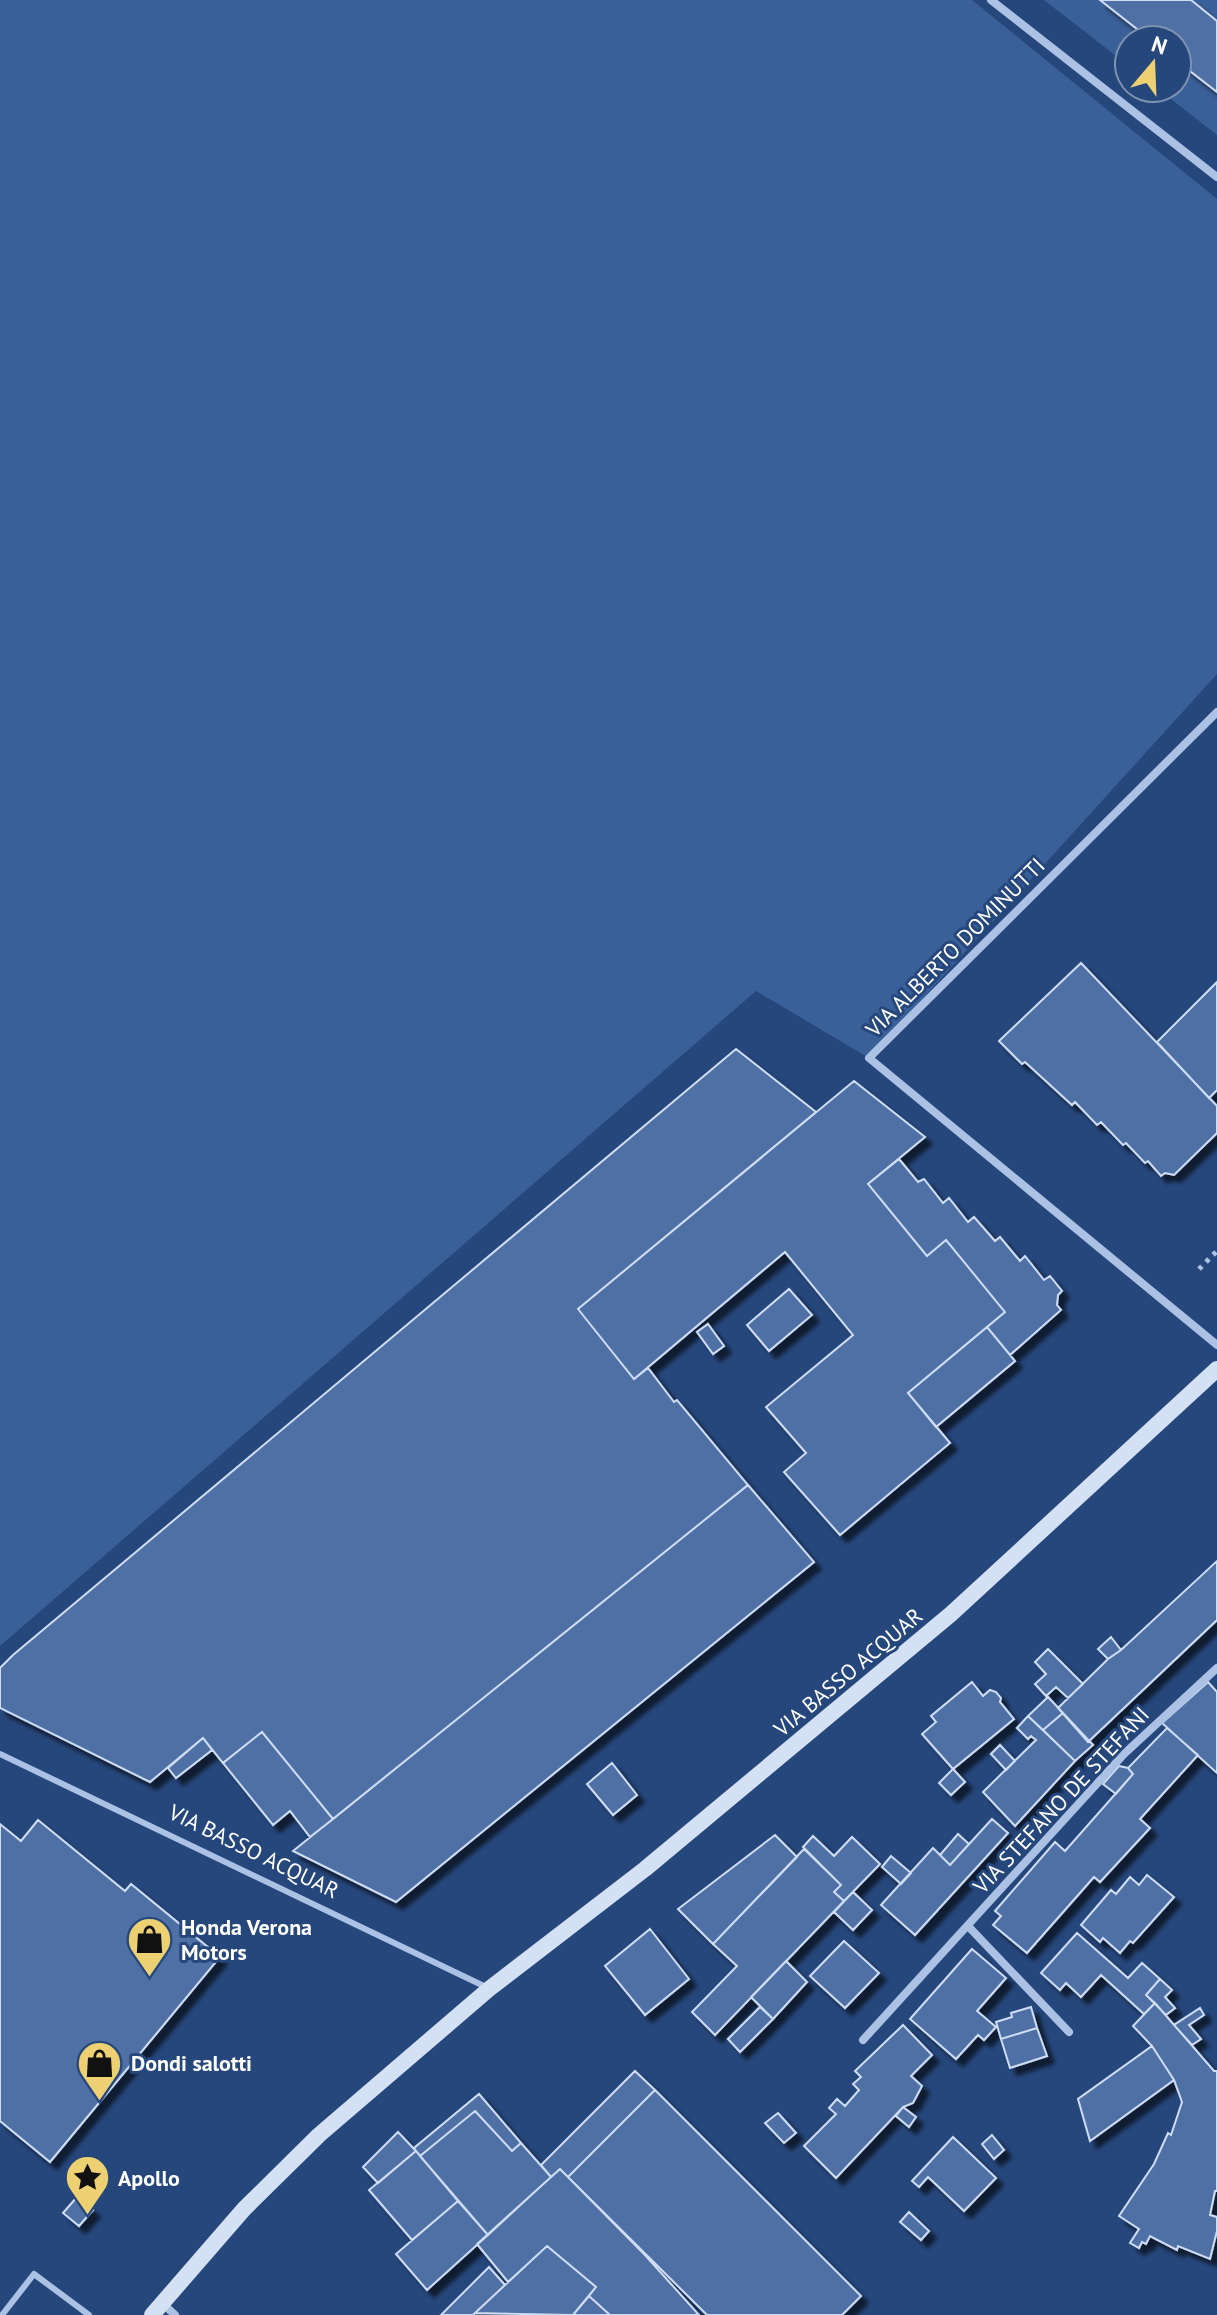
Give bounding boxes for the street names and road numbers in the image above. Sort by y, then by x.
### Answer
street label: VIA ALBERTO DOMINUTTI [859,851,1051,1043]
street label: VIA BASSO ACQUAR [767,1602,928,1743]
street label: VIA STEFANO DE STEFANI [966,1701,1155,1900]
street label: VIA BASSO ACQUAR [164,1797,344,1904]

